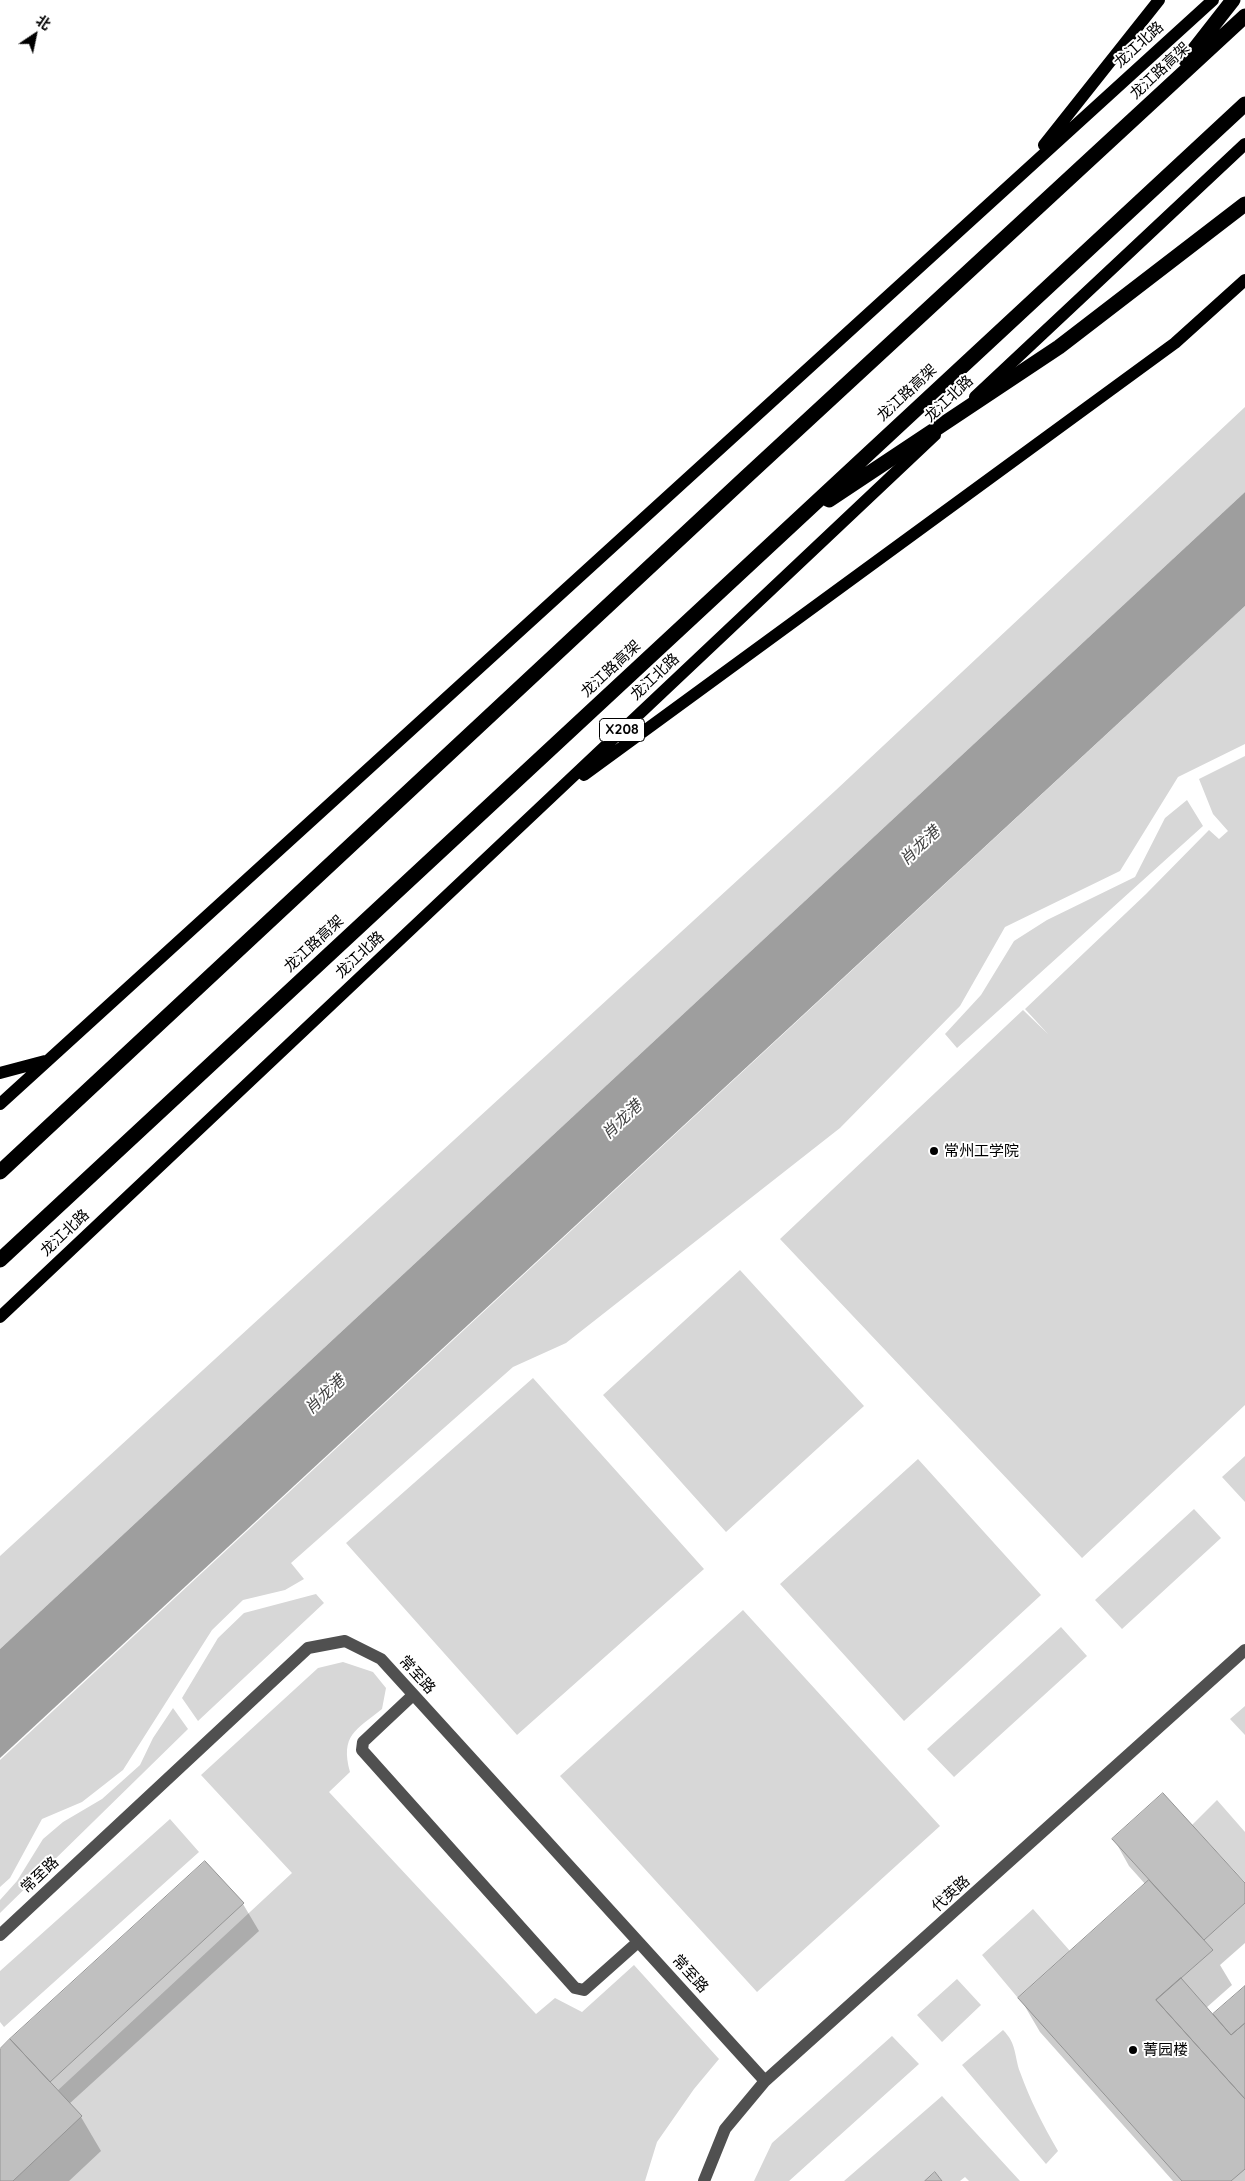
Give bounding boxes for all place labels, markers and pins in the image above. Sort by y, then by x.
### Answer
place label: 常州工学院 [944,1142,1019,1160]
marker: 常州工学院 [928,1145,940,1157]
place label: 菁园楼 [1143,2041,1188,2059]
marker: 菁园楼 [1127,2044,1139,2056]

